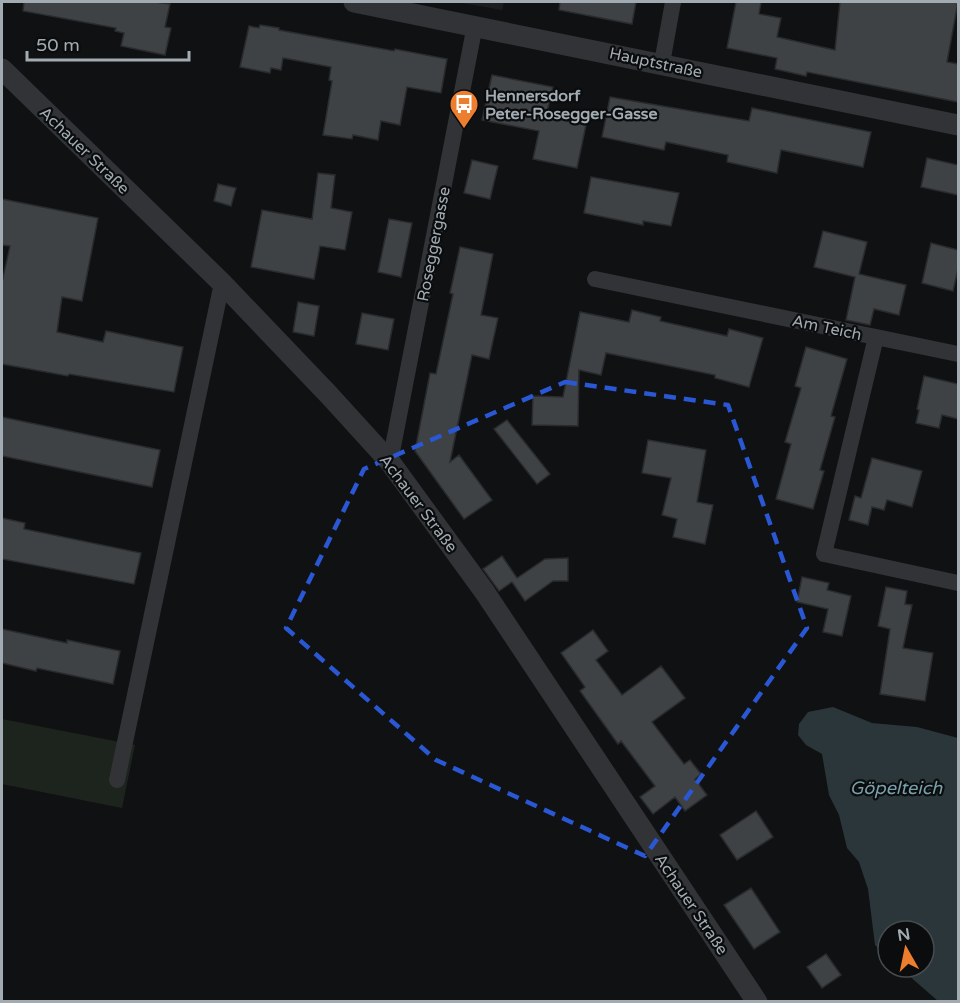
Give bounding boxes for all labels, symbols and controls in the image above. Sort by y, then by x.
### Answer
scale bar [27,24,189,62]
text: 50 m [36,34,80,56]
street label: Hauptstraße [607,43,704,83]
place label: Hennersdorf Peter-Rosegger-Gasse [485,86,658,124]
bus stop icon: Hennersdorf Peter-Rosegger-Gasse [448,88,480,130]
street label: Achauer Straße [35,103,134,199]
street label: Roseggergasse [413,185,455,303]
street label: Am Teich [790,311,863,345]
street label: Achauer Straße [375,451,462,557]
water label: Göpelteich [850,777,943,799]
street label: Achauer Straße [650,850,732,959]
north arrow [876,919,936,979]
text: N [896,924,912,946]

